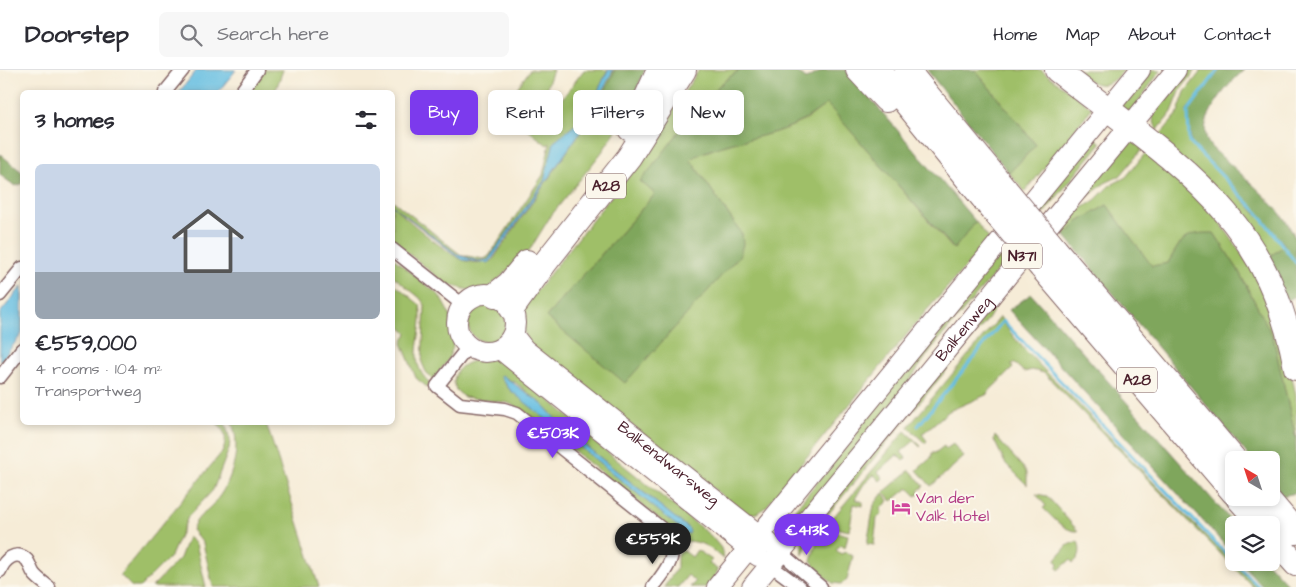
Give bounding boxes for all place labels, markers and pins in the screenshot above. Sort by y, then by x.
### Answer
pin: €503K [518,416,588,459]
place label: Van der Valk Hotel [916,487,989,527]
hotel icon: Van der Valk Hotel [890,496,912,518]
pin: €413K [772,514,842,556]
pin: €559K [618,522,688,565]

